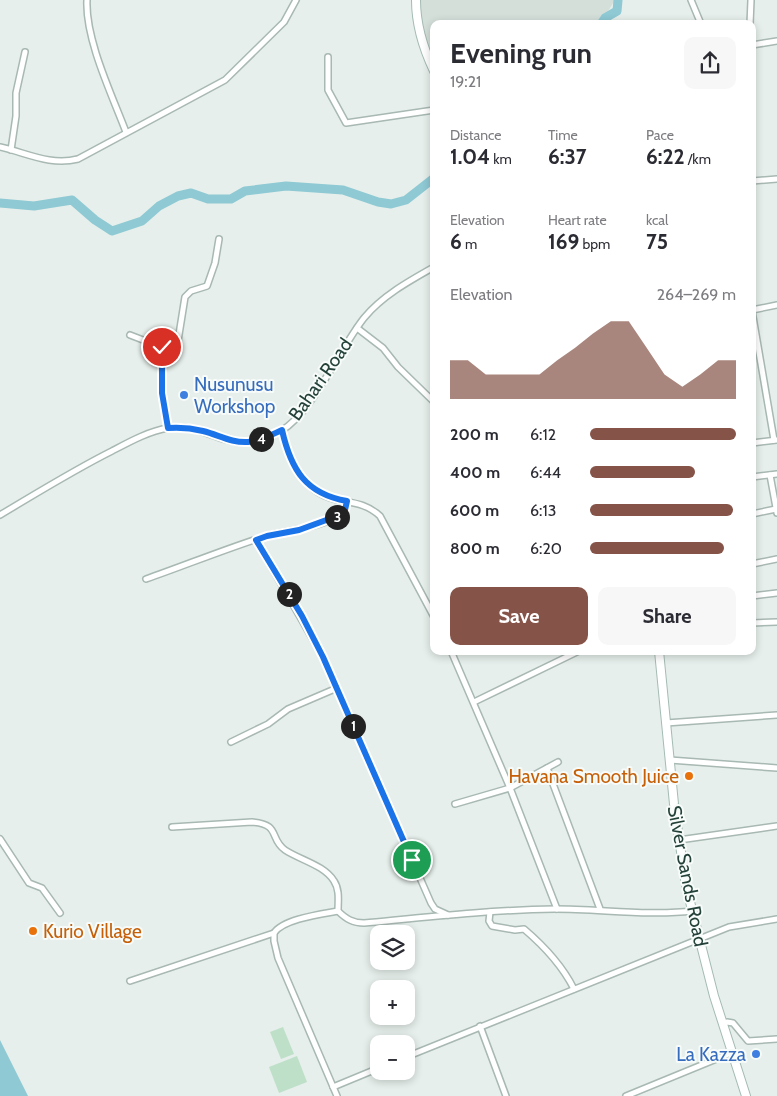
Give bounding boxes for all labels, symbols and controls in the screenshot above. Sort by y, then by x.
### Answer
text: Evening run [450,36,592,70]
button: share [684,37,736,89]
text: 19:21 [450,72,481,91]
text: Distance [450,126,502,144]
text: Time [548,126,578,144]
text: Pace [646,126,674,144]
text: 1.04 [450,144,490,169]
text: 6:37 [548,144,587,169]
text: 6:22 [646,144,685,169]
text: km [490,150,512,168]
text: /km [685,150,711,168]
text: Elevation [450,211,505,229]
text: Heart rate [548,211,607,229]
text: kcal [646,211,668,229]
text: 6 [450,229,462,254]
text: 169 [548,229,579,254]
text: 75 [646,229,668,254]
text: m [462,235,477,253]
text: bpm [579,235,610,253]
text: Elevation [450,285,513,304]
text: 264–269 m [657,285,736,304]
pin [141,326,183,368]
icon: check [148,333,176,361]
street label: Bahari Road [284,334,357,425]
place label: Nusunusu Workshop [194,373,275,418]
marker: Nusunusu Workshop [178,389,190,401]
text: 200 m [450,425,499,444]
text: 6:12 [530,425,556,444]
pin: 4 [248,426,274,452]
text: 4 [257,430,266,448]
text: 400 m [450,463,500,482]
text: 6:44 [530,463,561,482]
text: 600 m [450,501,499,520]
text: 6:13 [530,501,556,520]
pin: 3 [324,504,350,530]
text: 3 [334,508,341,526]
text: 800 m [450,539,500,558]
text: 6:20 [530,539,562,558]
pin: 2 [276,582,302,606]
text: 2 [286,585,293,603]
button: Save [450,587,588,645]
button: Share [598,587,736,645]
pin: 1 [340,714,366,738]
text: 1 [351,717,356,735]
place label: Havana Smooth Juice [508,765,679,788]
marker: Havana Smooth Juice [683,770,695,782]
street label: Silver Sands Road [663,804,712,949]
pin [391,839,433,881]
icon: arrive [398,846,426,874]
place label: Kurio Village [43,920,142,943]
marker: Kurio Village [27,925,39,937]
map controls [370,925,415,1080]
button: layers [370,925,415,970]
button: + [370,980,415,1025]
button: − [370,1035,415,1080]
place label: La Kazza [676,1043,746,1066]
marker: La Kazza [750,1048,762,1060]

